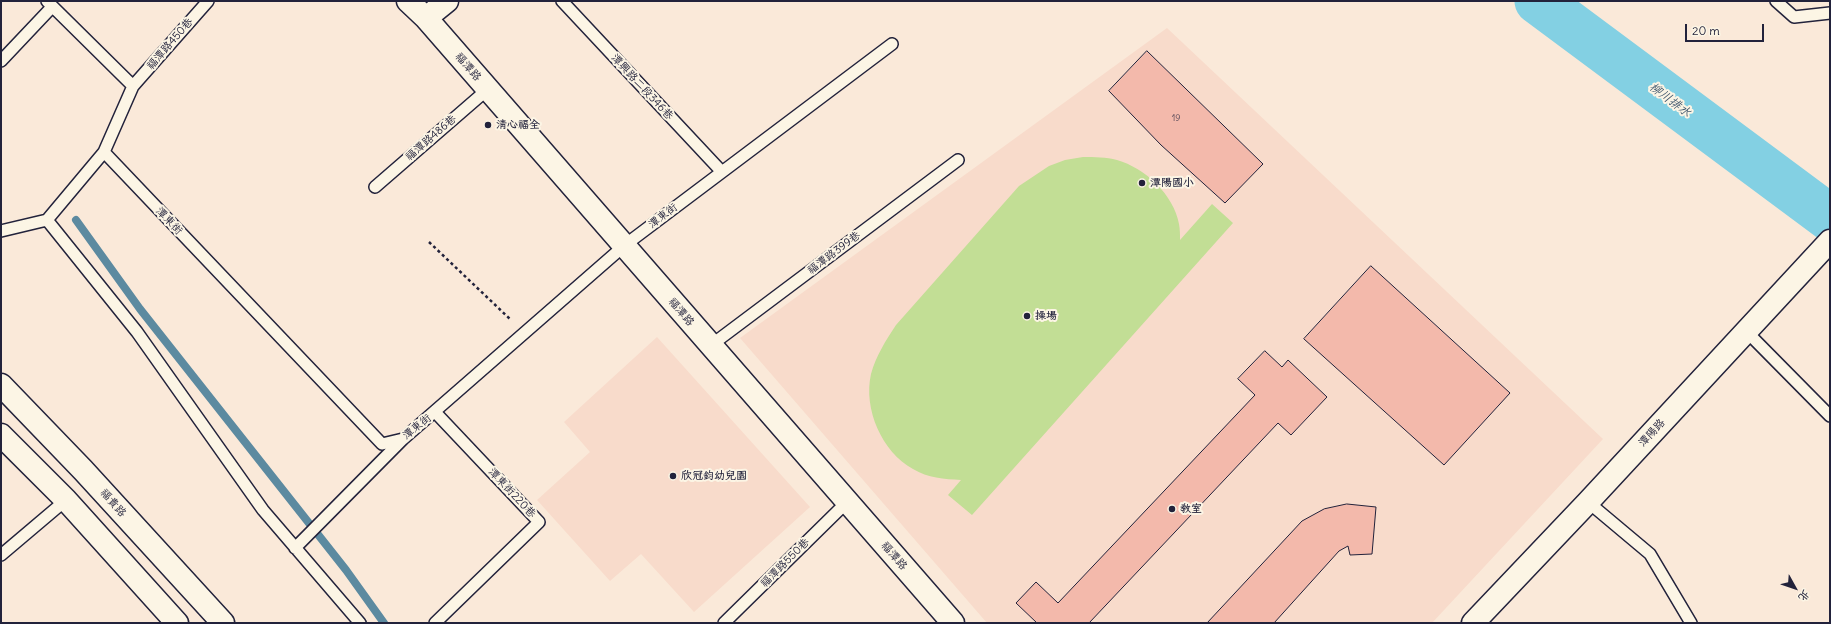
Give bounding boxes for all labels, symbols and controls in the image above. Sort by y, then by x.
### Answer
street label: 福潭路450巷 [144,16,196,72]
scale bar [1687,16,1766,42]
text: 20 m [1692,23,1720,38]
street label: 福潭路 [452,50,484,84]
street label: 潭興路二段346巷 [608,51,676,123]
water label: 柳川排水 [1646,80,1694,120]
street label: 福潭路486巷 [403,112,459,164]
house number: 19 [1172,113,1180,123]
place label: 清心福全 [496,118,540,132]
marker: 清心福全 [483,120,493,130]
place label: 潭陽國小 [1150,176,1194,190]
marker: 潭陽國小 [1137,178,1147,188]
street label: 潭東街 [646,201,680,231]
street label: 潭東街 [153,205,185,237]
street label: 福潭路399巷 [805,229,863,277]
street label: 福潭路 [665,295,697,329]
place label: 操場 [1035,309,1057,323]
marker: 操場 [1022,311,1032,321]
street label: 潭東街 [400,412,434,442]
street label: 潭陽路 [1636,416,1668,450]
street label: 潭東街220巷 [486,465,538,521]
place label: 欣冠鈞幼兒園 [681,469,747,483]
marker: 欣冠鈞幼兒園 [668,471,678,481]
street label: 福貴路 [97,486,129,520]
place label: 教室 [1180,502,1202,516]
marker: 教室 [1167,504,1177,514]
street label: 福潭路550巷 [758,536,812,590]
street label: 福潭路 [878,539,910,573]
north arrow [1775,568,1815,608]
text: 北 [1795,587,1813,604]

